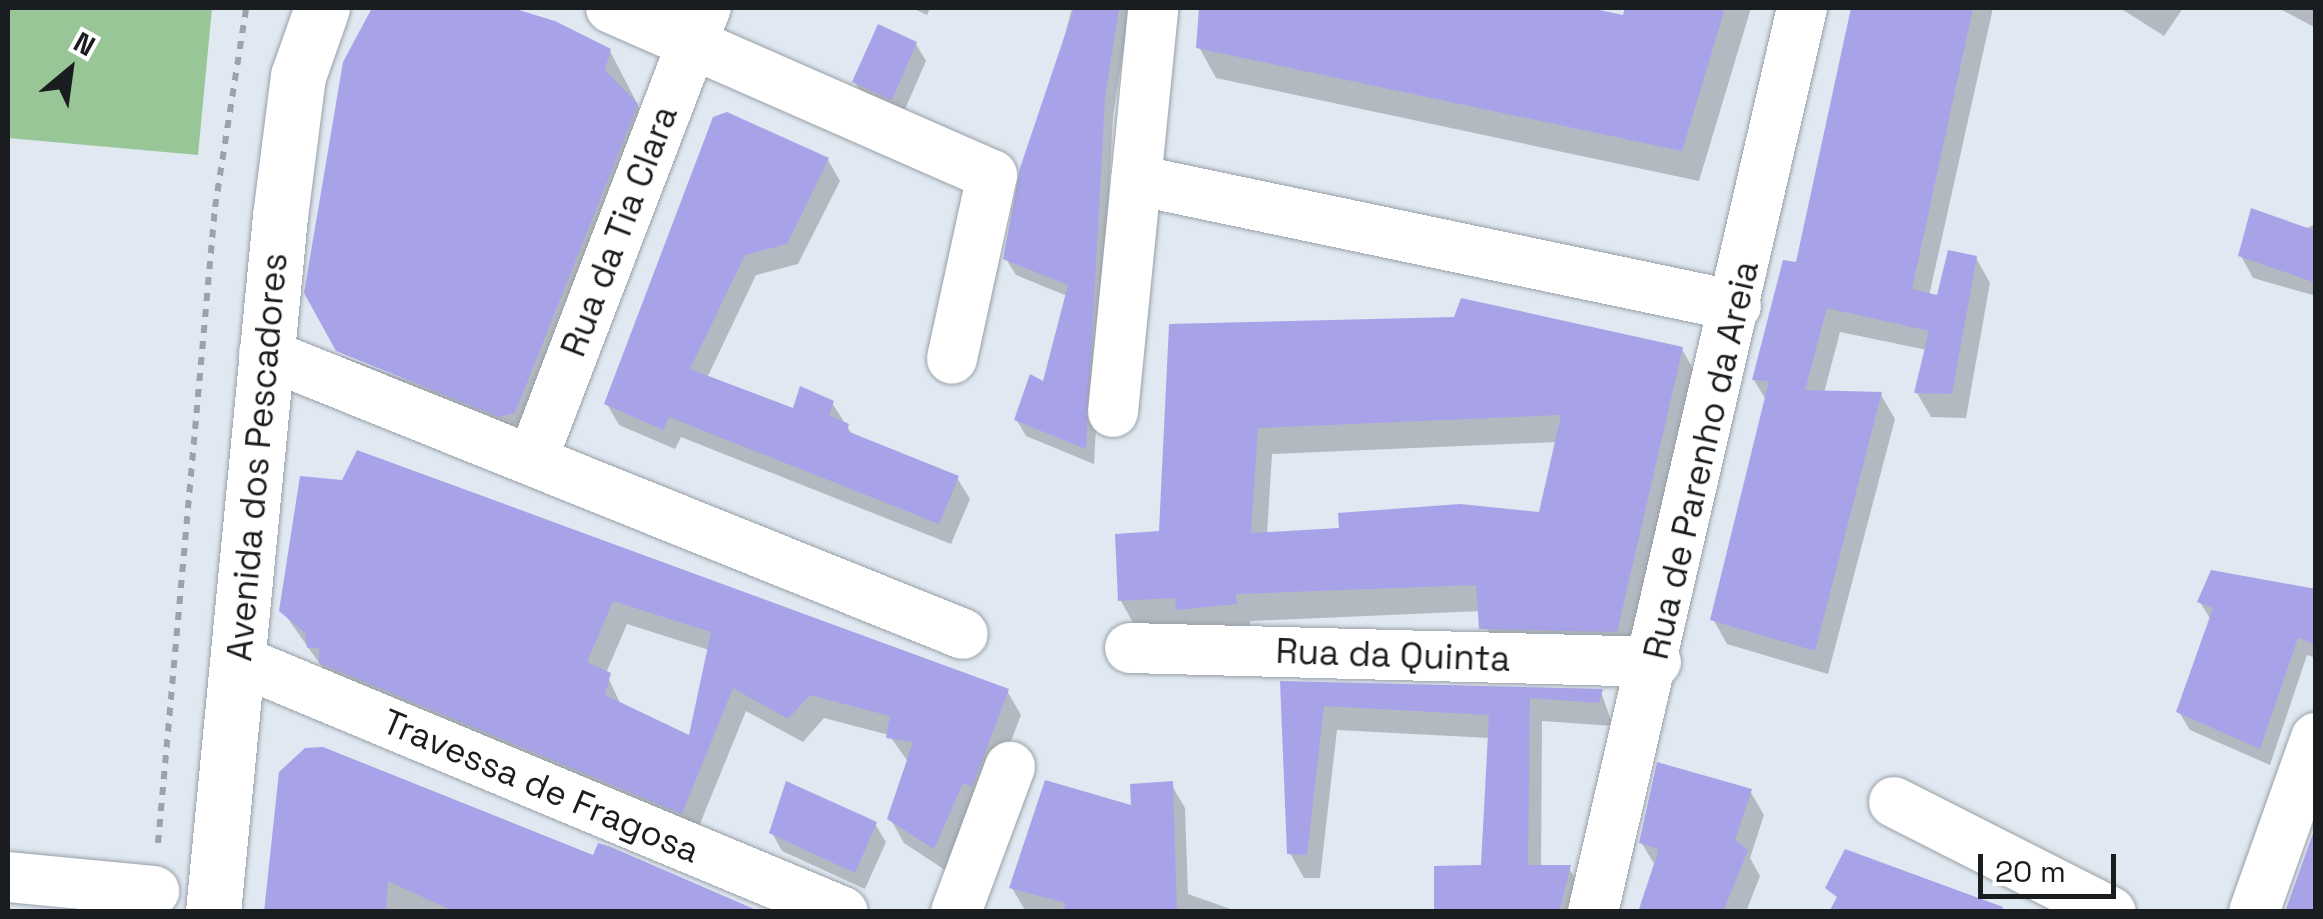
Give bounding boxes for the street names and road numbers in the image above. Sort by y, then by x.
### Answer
street label: Rua da Tia Clara [552,99,686,363]
street label: Avenida dos Pescadores [218,251,296,663]
street label: Rua de Parenho da Areia [1635,256,1767,664]
street label: Rua da Quinta [1275,630,1511,680]
street label: Travessa de Fragosa [376,700,706,872]

